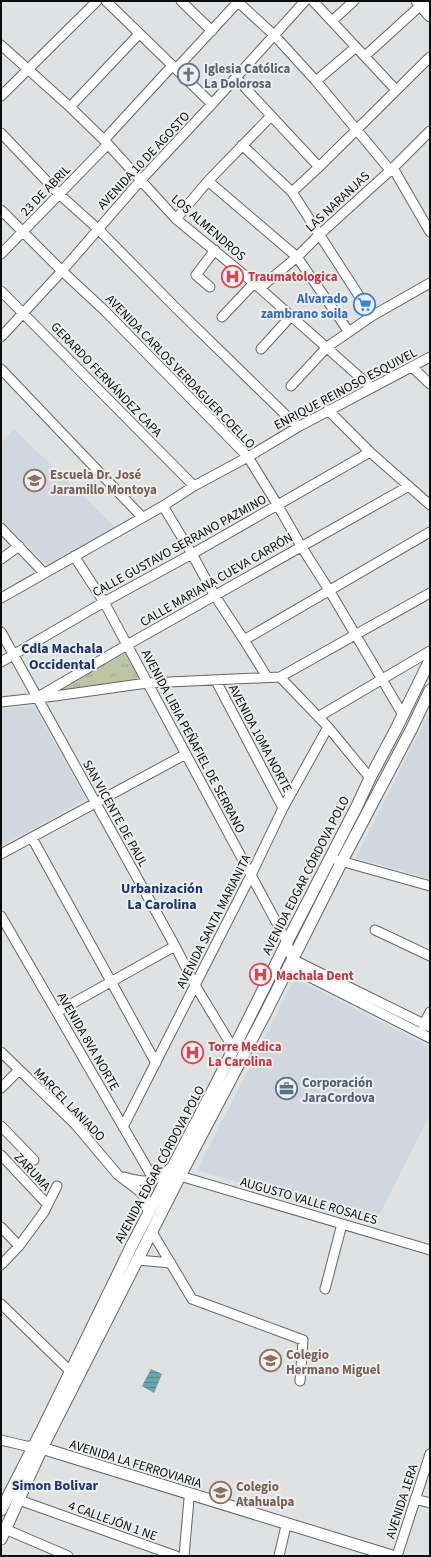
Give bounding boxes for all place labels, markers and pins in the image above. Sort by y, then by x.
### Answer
place label: Iglesia Católica La Dolorosa [204,60,291,93]
church icon: Iglesia Católica La Dolorosa [175,62,201,88]
hospital icon: Traumatologica [220,263,246,289]
place label: Traumatologica [248,268,338,286]
place label: Alvarado zambrano soila [261,290,348,323]
supermarket icon: Alvarado zambrano soila [351,292,377,318]
place label: Escuela Dr. José Jaramillo Montoya [50,466,157,499]
school or university icon: Escuela Dr. José Jaramillo Montoya [21,468,47,494]
hospital icon: Machala Dent [247,962,273,988]
place label: Machala Dent [276,967,354,985]
place label: Torre Medica La Carolina [208,1038,282,1071]
hospital icon: Torre Medica La Carolina [180,1040,206,1066]
place label: Corporación JaraCordova [302,1074,375,1107]
office icon: Corporación JaraCordova [274,1076,300,1102]
place label: Colegio Hermano Miguel [286,1346,380,1379]
school or university icon: Colegio Hermano Miguel [258,1348,284,1374]
place label: Colegio Atahualpa [235,1478,294,1511]
school or university icon: Colegio Atahualpa [207,1480,233,1506]

